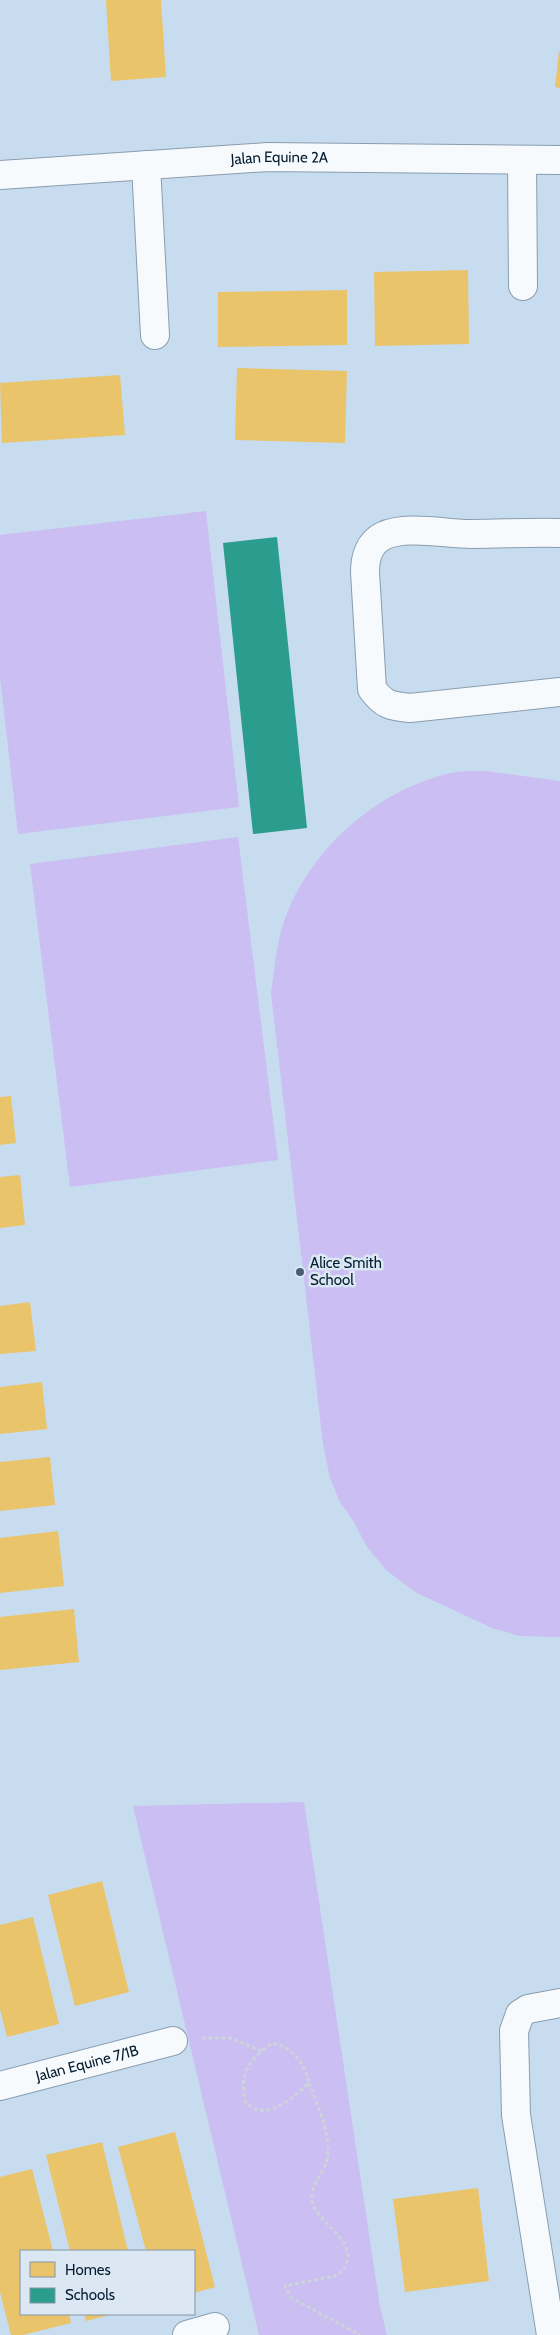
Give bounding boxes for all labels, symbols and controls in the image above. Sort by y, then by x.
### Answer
street label: Jalan Equine 2A [229,148,329,169]
place label: Alice Smith School [310,1254,382,1289]
marker: Alice Smith School [294,1266,306,1278]
street label: Jalan Equine 7/1B [33,2041,141,2086]
legend [20,2250,195,2315]
text: Homes [65,2261,111,2279]
text: Schools [65,2286,115,2304]

